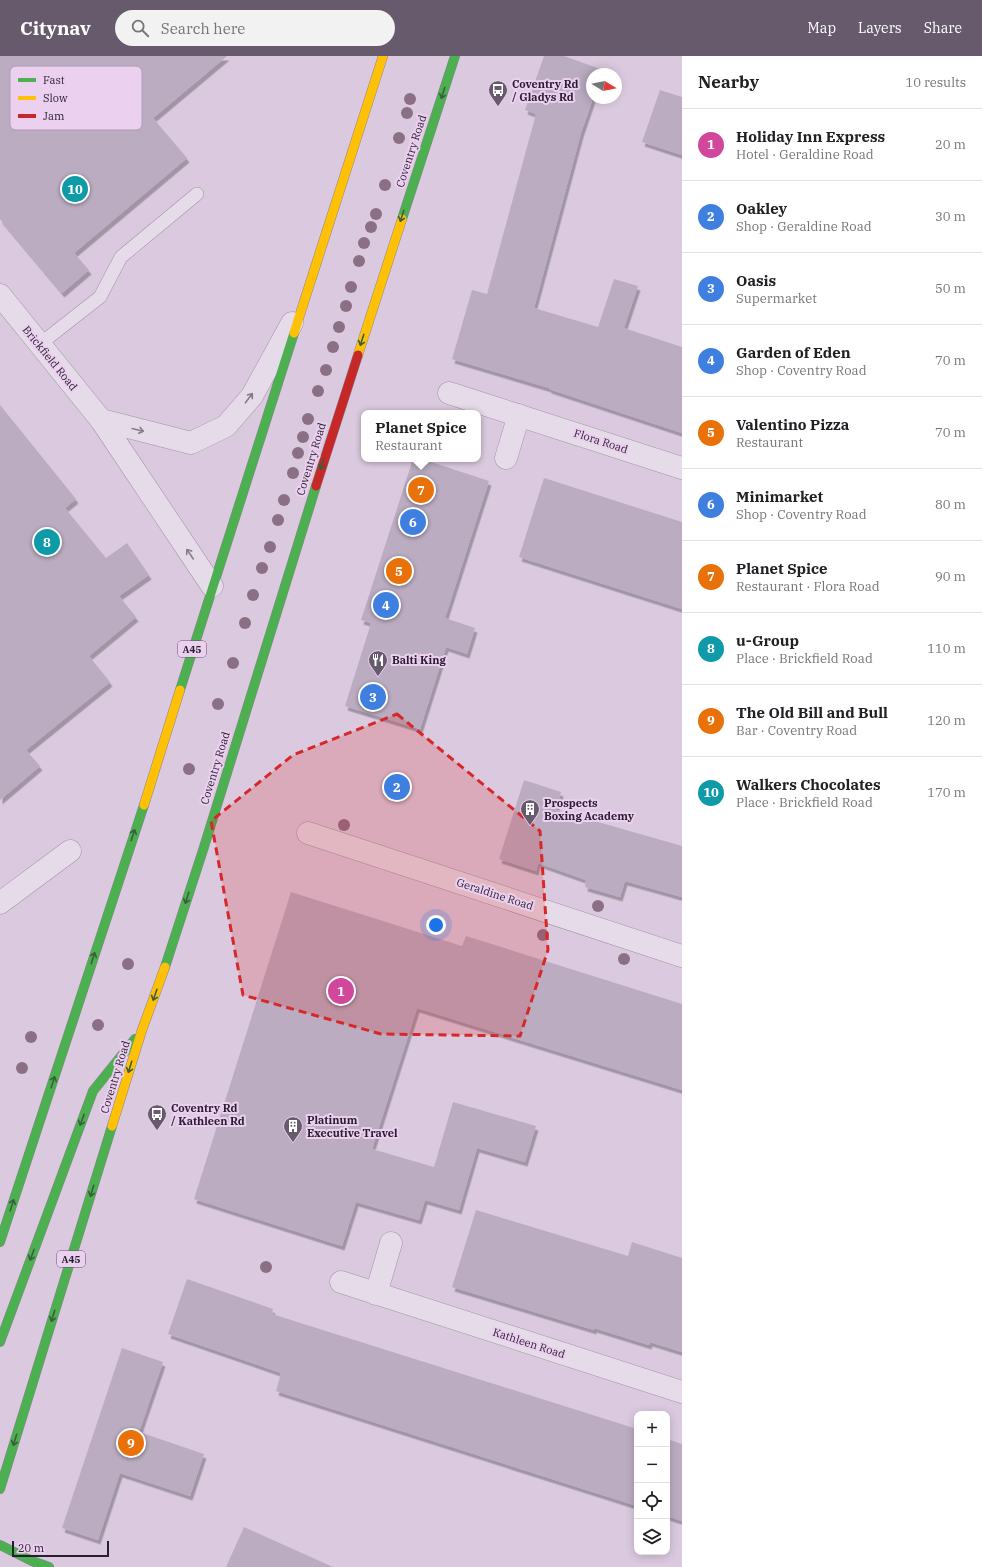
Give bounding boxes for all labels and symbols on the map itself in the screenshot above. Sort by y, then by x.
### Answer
legend [10,66,142,130]
north arrow [586,68,622,104]
text: Fast [43,73,65,87]
place label: Coventry Rd / Gladys Rd [512,77,578,104]
bus stop icon: Coventry Rd / Gladys Rd [487,79,509,107]
one-way arrow [439,86,446,99]
text: Slow [43,91,68,105]
text: Jam [43,109,65,123]
street label: Coventry Road [393,113,429,189]
pin: 10 [62,174,88,204]
one-way arrow [398,210,405,223]
street label: Brickfield Road [20,323,81,394]
one-way arrow [358,333,365,346]
one-way arrow [245,392,254,403]
street label: Coventry Road [293,421,329,497]
one-way arrow [132,426,145,434]
street label: Flora Road [572,426,630,456]
one-way arrow [318,457,325,470]
pin: 7 [408,475,434,505]
pin: 6 [400,507,426,537]
pin: 8 [34,527,60,557]
one-way arrow [186,548,194,559]
pin: 5 [386,556,412,586]
pin: 4 [373,590,399,620]
road number: A45 [178,641,206,657]
restaurant icon: Balti King [367,649,389,677]
place label: Balti King [392,653,446,667]
pin: 3 [360,682,386,712]
street label: Coventry Road [197,730,233,806]
pin: 2 [384,772,410,802]
place label: Prospects Boxing Academy [544,796,635,823]
building icon: Prospects Boxing Academy [519,798,541,826]
one-way arrow [130,829,138,841]
street label: Geraldine Road [455,875,535,913]
one-way arrow [182,892,190,904]
your location [426,915,446,935]
one-way arrow [90,952,97,965]
pin: 1 [328,976,354,1006]
one-way arrow [150,989,158,1001]
street label: Coventry Road [97,1039,133,1115]
one-way arrow [126,1061,134,1073]
one-way arrow [49,1076,57,1088]
place label: Coventry Rd / Kathleen Rd [171,1101,245,1128]
bus stop icon: Coventry Rd / Kathleen Rd [146,1103,168,1131]
one-way arrow [78,1113,86,1125]
place label: Platinum Executive Travel [307,1113,398,1140]
building icon: Platinum Executive Travel [282,1115,304,1143]
one-way arrow [88,1185,95,1198]
one-way arrow [9,1199,16,1212]
one-way arrow [27,1248,35,1260]
road number: A45 [57,1251,85,1267]
one-way arrow [49,1309,56,1322]
street label: Kathleen Road [491,1325,567,1361]
pin: 9 [118,1428,144,1458]
one-way arrow [11,1433,18,1446]
scale bar [12,1539,109,1558]

